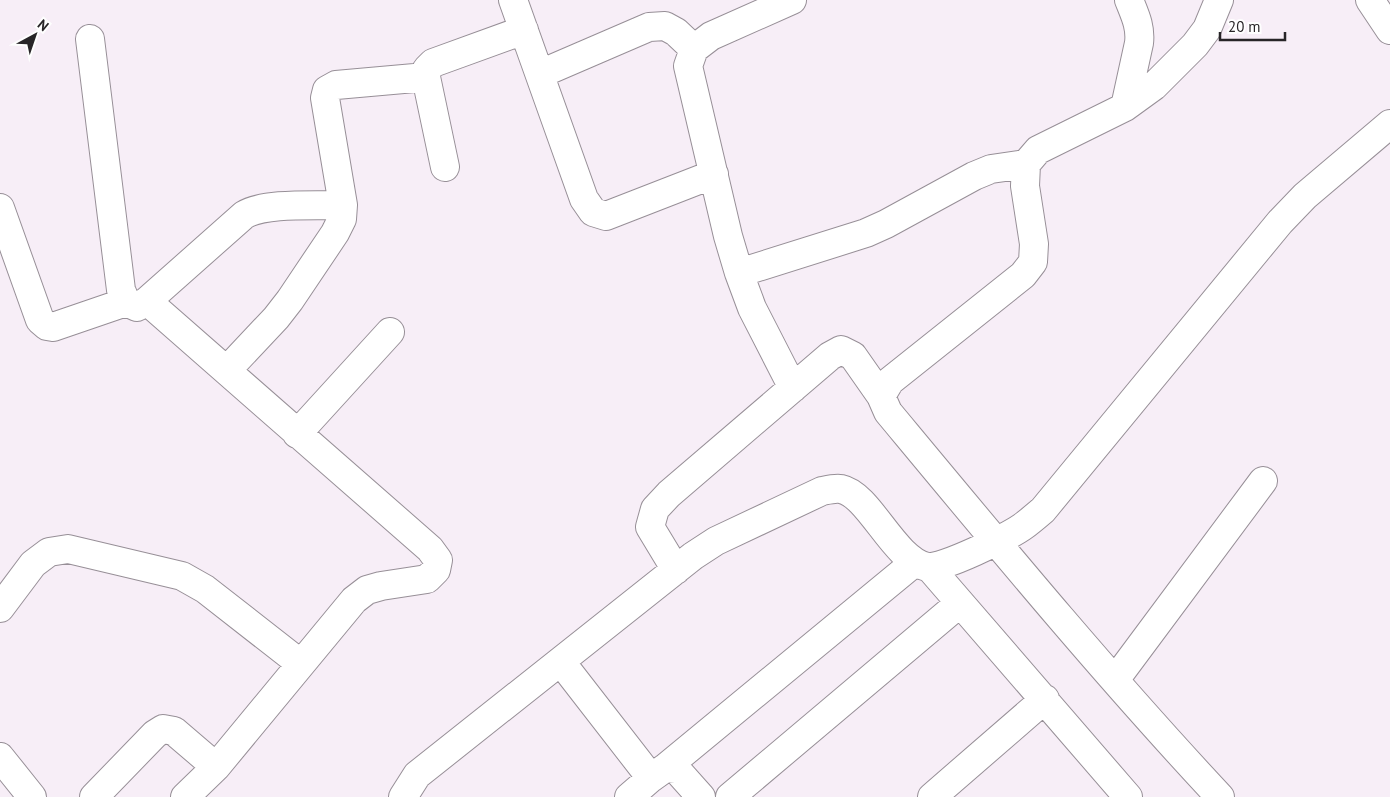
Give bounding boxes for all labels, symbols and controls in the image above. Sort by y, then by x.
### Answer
north arrow [10,10,60,60]
scale bar [1220,10,1285,42]
text: N [34,15,53,35]
text: 20 m [1228,17,1261,36]

